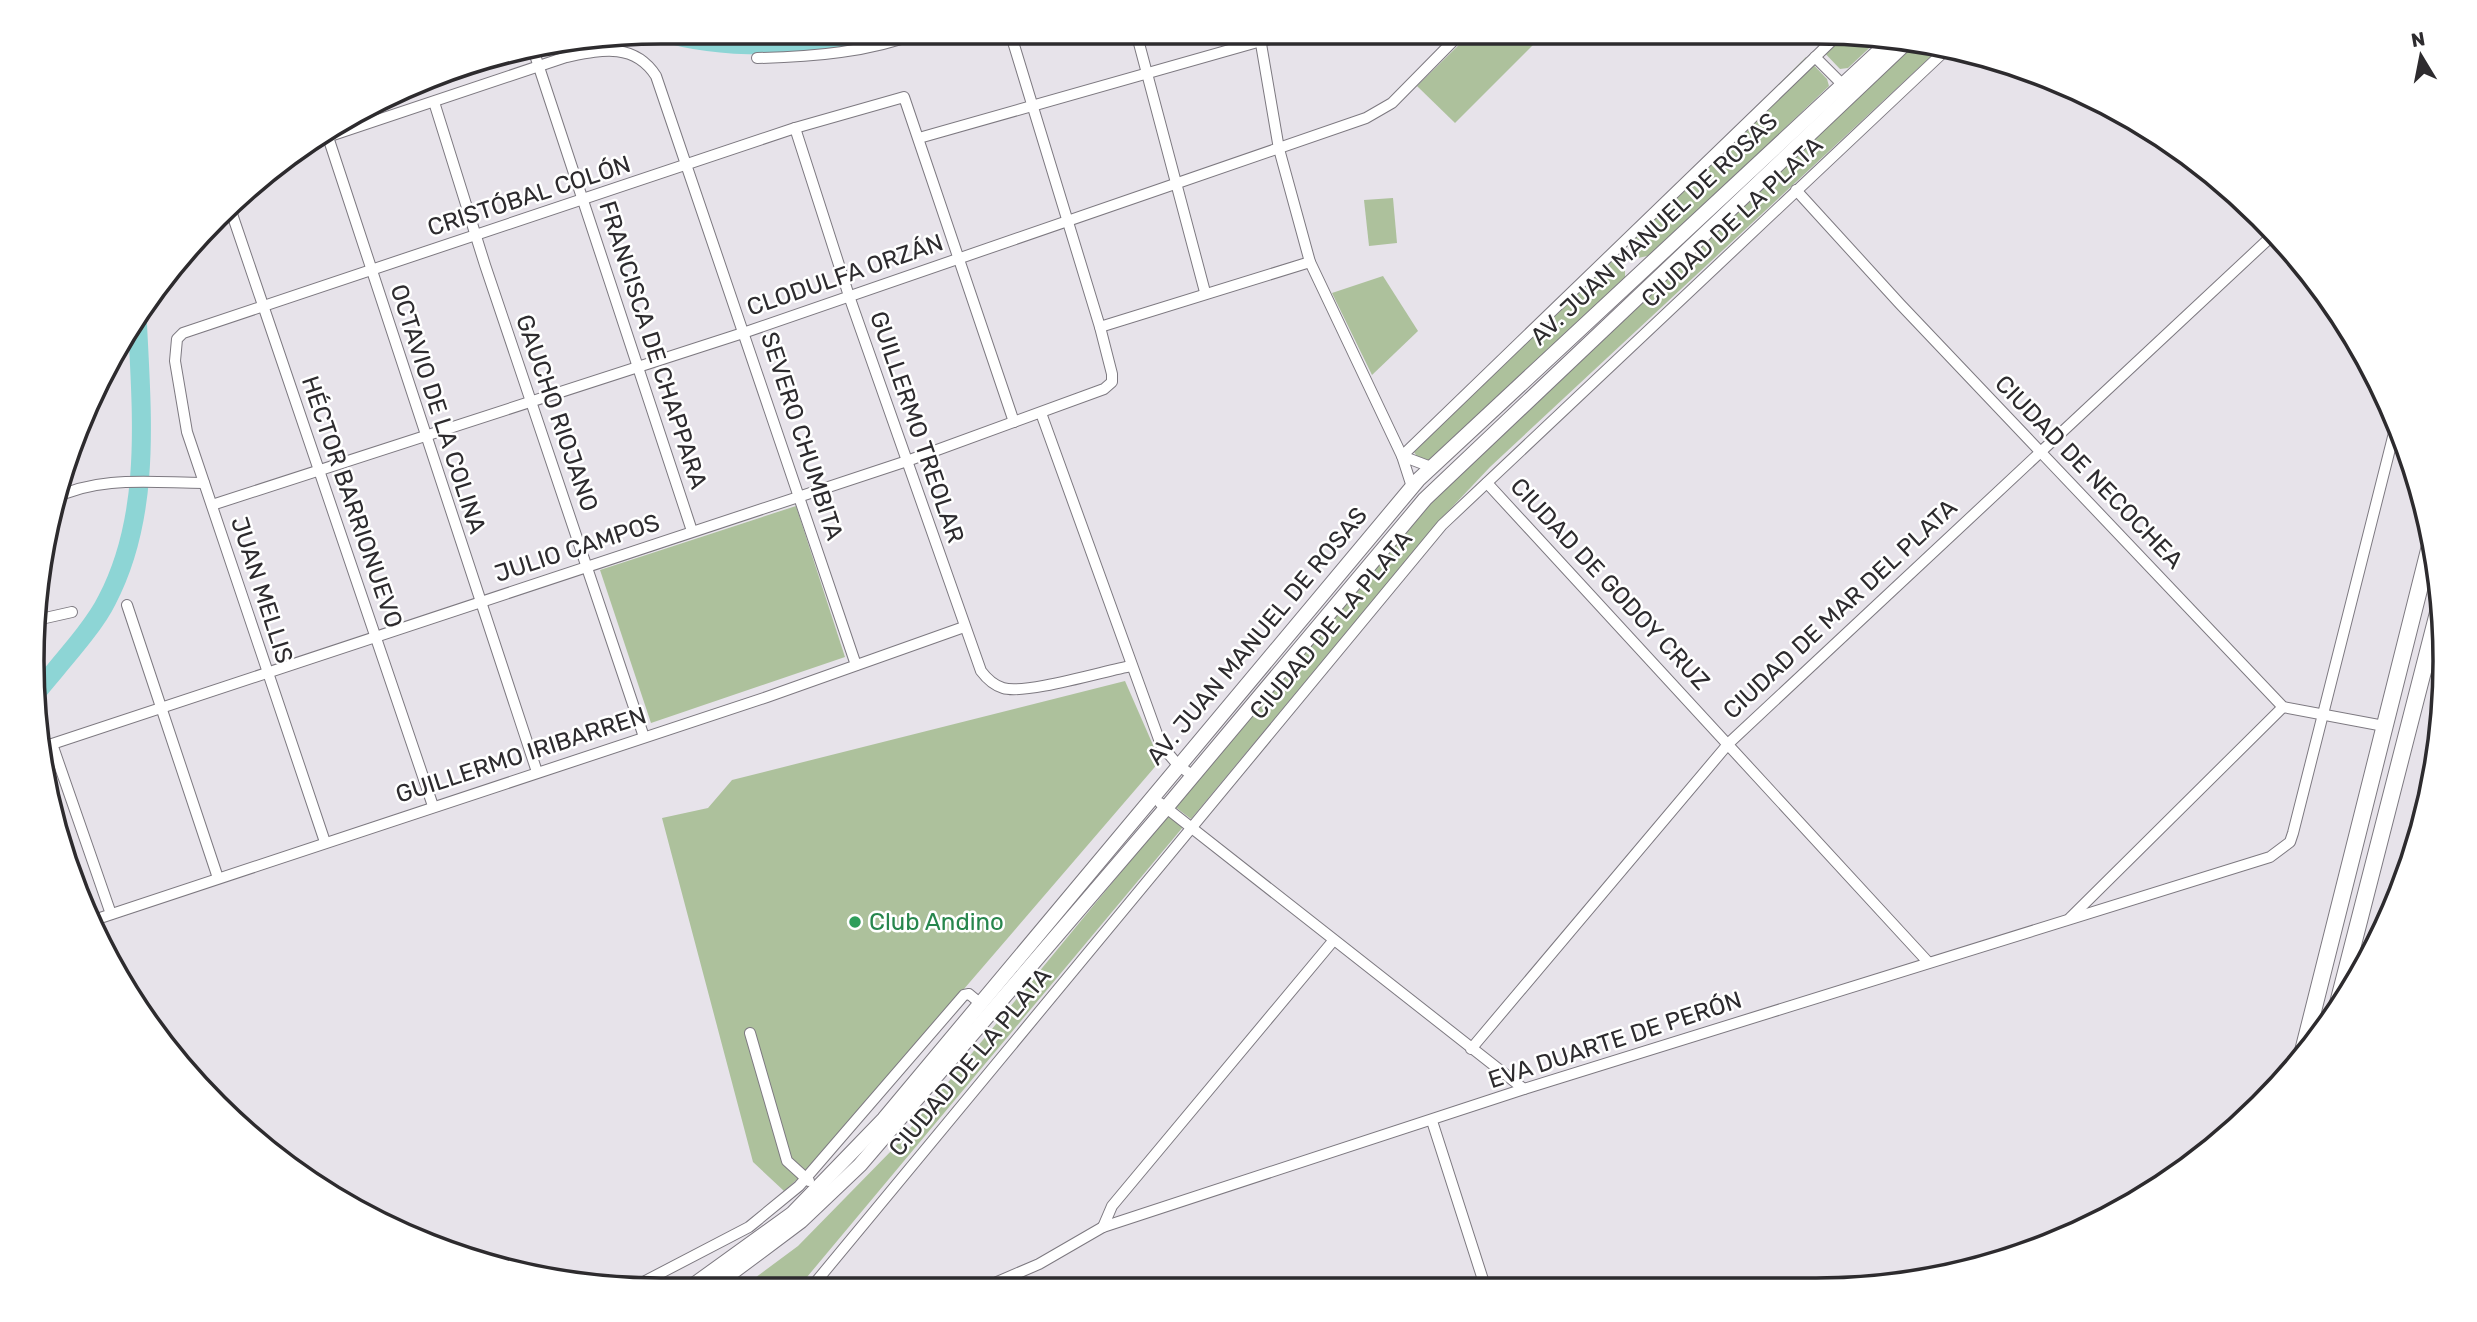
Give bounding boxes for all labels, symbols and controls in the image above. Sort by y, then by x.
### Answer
north arrow [2386,21,2456,91]
text: N [2409,27,2427,52]
street label: AV. JUAN MANUEL DE ROSAS [1525,107,1783,351]
street label: CIUDAD DE LA PLATA [1636,131,1828,313]
street label: CRISTÓBAL COLÓN [424,150,634,242]
street label: FRANCISCA DE CHAPPARA [593,198,713,492]
street label: CLODULFA ORZÁN [743,228,947,322]
street label: OCTAVIO DE LA COLINA [384,281,492,537]
street label: GUILLERMO TREOLAR [864,307,970,547]
street label: GAUCHO RIOJANO [510,311,604,515]
street label: SEVERO CHUMBITA [755,328,849,544]
street label: CIUDAD DE NECOCHEA [1989,369,2189,575]
street label: HÉCTOR BARRIONUEVO [296,372,408,632]
street label: CIUDAD DE GODOY CRUZ [1505,472,1715,696]
street label: CIUDAD DE MAR DEL PLATA [1717,493,1963,725]
street label: AV. JUAN MANUEL DE ROSAS [1141,502,1373,770]
street label: JULIO CAMPOS [491,508,663,588]
street label: JUAN MELLIS [225,513,299,667]
street label: CIUDAD DE LA PLATA [1244,525,1418,725]
street label: GUILLERMO IRIBARREN [392,701,650,809]
place label: Club Andino [869,908,1004,936]
marker: Club Andino [847,914,863,930]
street label: CIUDAD DE LA PLATA [883,962,1057,1162]
street label: EVA DUARTE DE PERÓN [1485,986,1745,1094]

